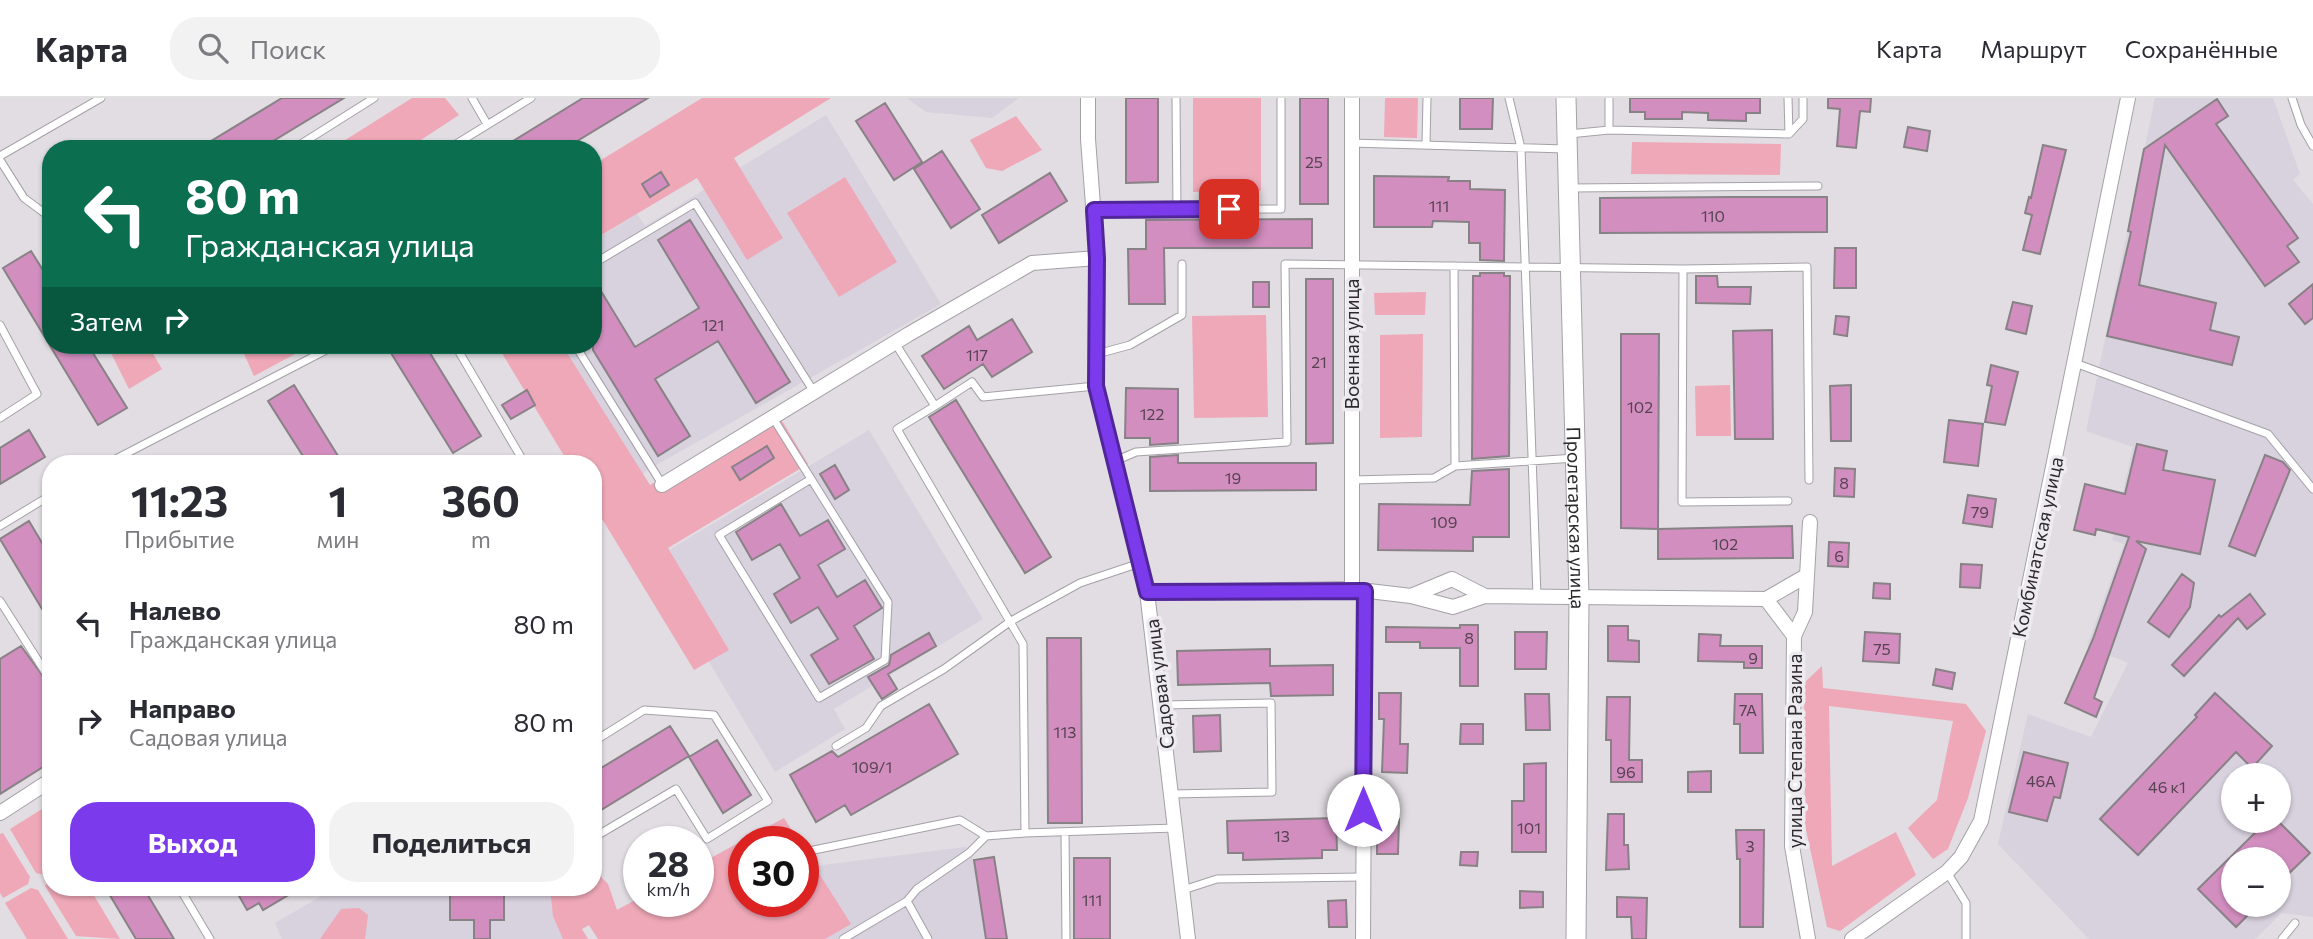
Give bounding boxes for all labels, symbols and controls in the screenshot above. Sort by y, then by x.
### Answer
search box [170,17,660,80]
text: Карта [35,28,128,69]
icon: search [194,29,232,67]
text: Поиск [250,33,326,64]
text: Карта [1876,34,1942,63]
text: Маршрут [1980,34,2087,63]
text: Сохранённые [2125,34,2278,63]
house number: 25 [1305,152,1323,171]
text: 80 m [185,164,300,224]
icon: left [70,168,161,259]
pin [1199,179,1259,239]
icon: arrive [1210,190,1248,228]
house number: 111 [1429,196,1449,215]
house number: 110 [1701,206,1725,225]
text: Гражданская улица [185,224,475,264]
street label: Военная улица [1340,279,1363,409]
icon: right [157,301,195,339]
text: Затем [70,305,143,336]
house number: 121 [702,315,724,334]
house number: 117 [966,345,988,364]
house number: 21 [1311,352,1327,371]
house number: 102 [1627,397,1653,416]
house number: 122 [1140,404,1164,423]
street label: Пролетарская улица [1563,426,1591,609]
street label: Комбинатская улица [2007,455,2067,639]
house number: 19 [1225,468,1241,487]
house number: 8 [1839,473,1849,492]
text: 11:23 [131,474,228,526]
text: 1 [329,474,348,526]
text: 360 [442,474,520,526]
house number: 79 [1971,502,1989,521]
house number: 109 [1431,512,1458,531]
text: Прибытие [124,525,235,553]
text: мин [317,525,359,553]
text: m [471,525,491,553]
house number: 102 [1712,534,1738,553]
house number: 6 [1834,546,1844,565]
text: Налево [129,594,221,625]
icon: left [70,604,108,642]
text: 80 m [514,608,574,639]
street label: Садовая улица [1140,618,1178,750]
text: Гражданская улица [129,625,337,653]
house number: 8 [1464,628,1474,647]
house number: 75 [1873,639,1891,658]
house number: 9 [1748,648,1758,667]
street label: улица Степана Разина [1783,654,1806,848]
text: Направо [129,692,236,723]
house number: 7А [1739,700,1757,719]
icon: right [70,702,108,740]
text: 80 m [514,706,574,737]
house number: 113 [1054,722,1076,741]
text: Садовая улица [129,723,287,751]
house number: 109/1 [852,757,892,776]
house number: 96 [1616,762,1636,781]
map controls [2221,763,2291,917]
button: + [2221,763,2291,833]
house number: 46А [2026,771,2056,790]
position arrow [1326,773,1400,847]
house number: 46 к1 [2148,777,2186,796]
button: Выход [70,802,315,882]
button: Поделиться [329,802,574,882]
house number: 101 [1517,818,1541,837]
speed limit sign: 30 [728,826,819,917]
house number: 13 [1274,826,1290,845]
house number: 3 [1745,836,1755,855]
text: 28 [648,841,689,884]
button: − [2221,847,2291,917]
text: km/h [647,878,690,900]
house number: 111 [1082,890,1102,909]

